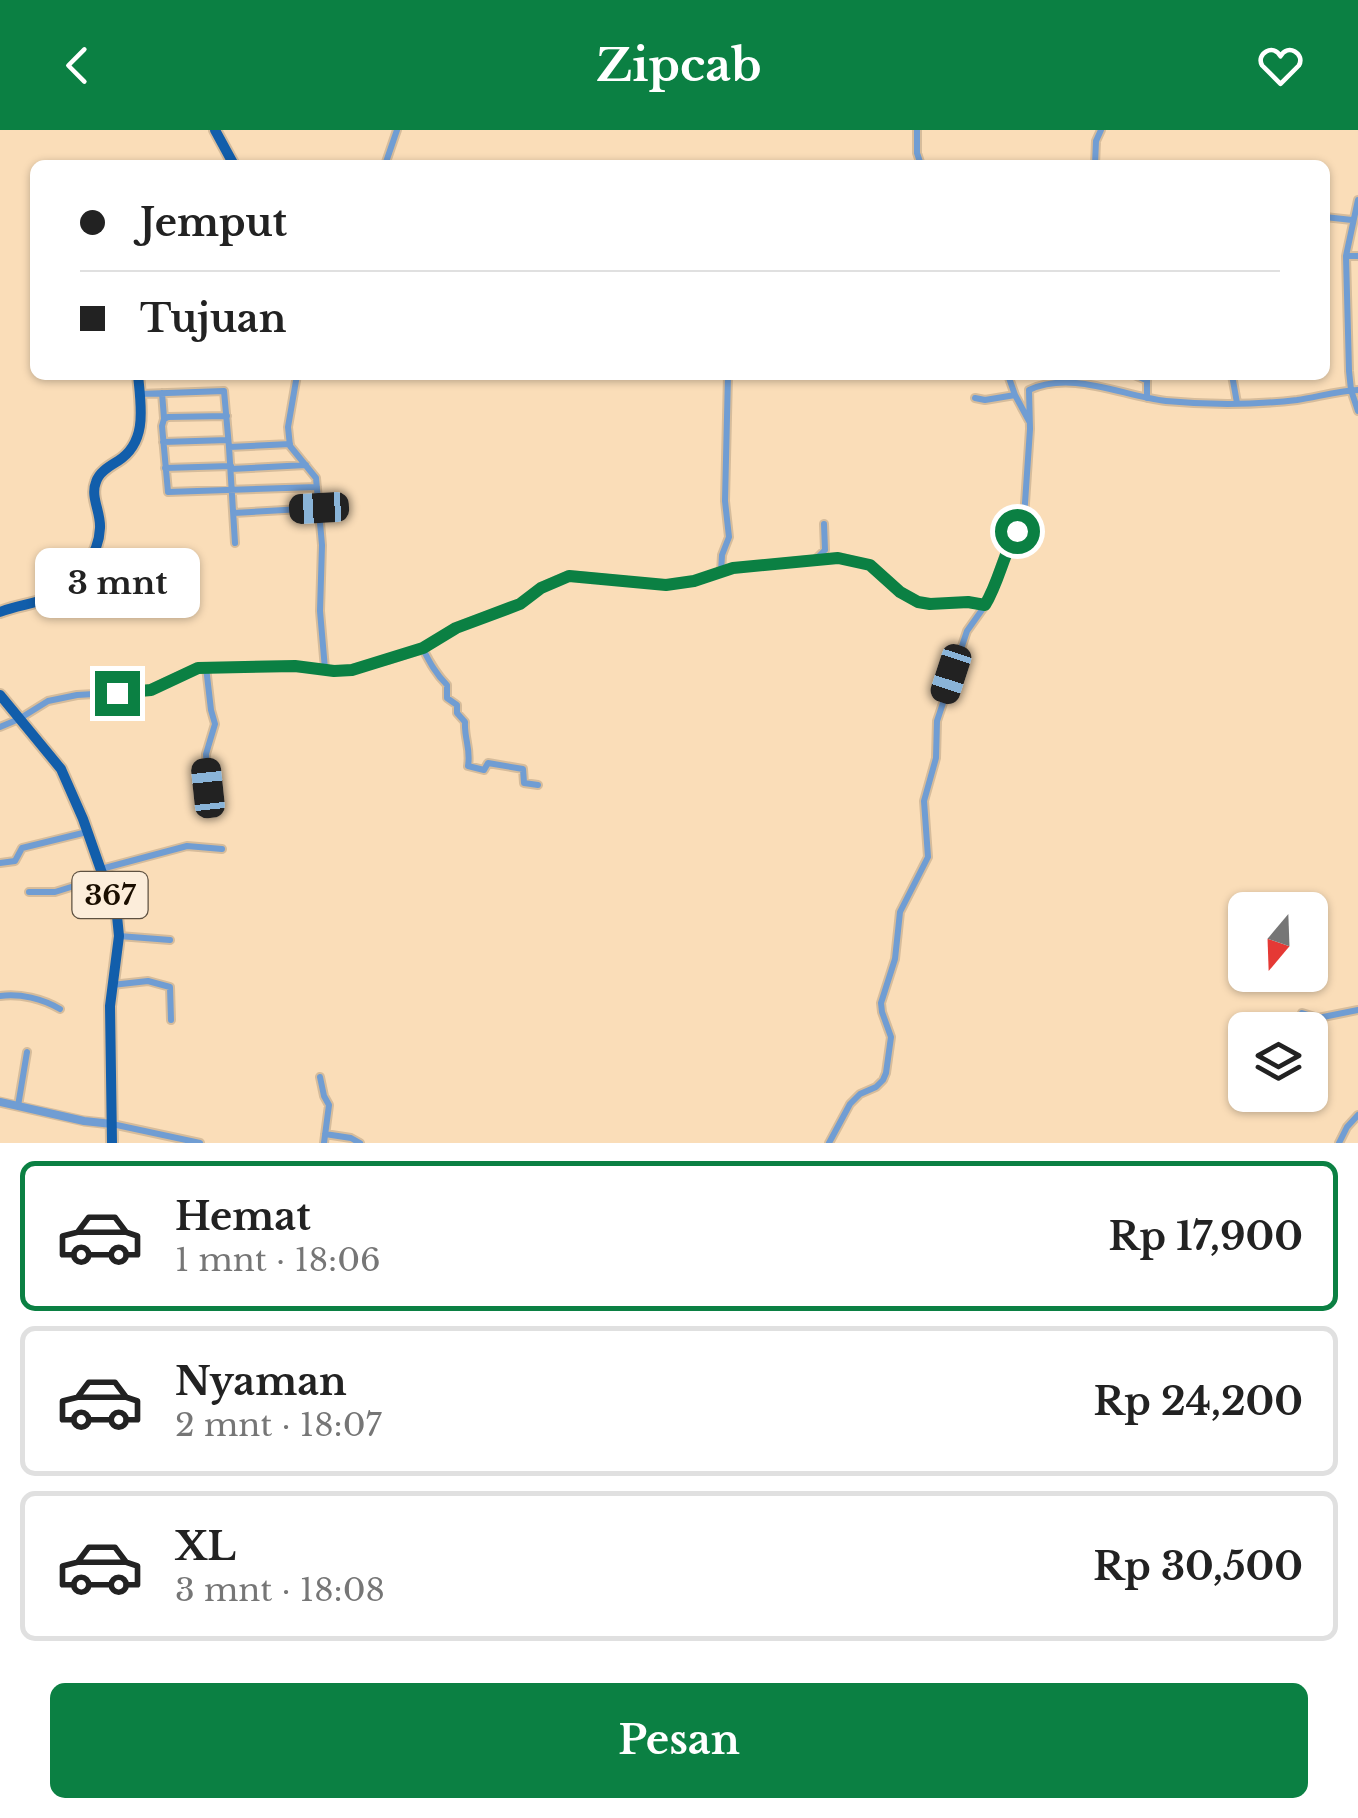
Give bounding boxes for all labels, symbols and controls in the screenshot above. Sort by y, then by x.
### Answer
text: Zipcab [596,37,762,93]
icon: back [50,38,105,93]
icon: heart [1253,38,1308,93]
text: Jemput [140,199,287,246]
text: Tujuan [140,295,286,342]
car [288,491,350,525]
route start [995,509,1040,554]
callout: 3 mnt [34,548,200,618]
text: 3 mnt [68,563,167,603]
car [927,641,975,707]
route end [95,671,140,716]
car [190,757,226,819]
road number: 367 [72,872,148,918]
north arrow [1228,892,1328,992]
map controls [1228,892,1328,1112]
button: layers [1228,1012,1328,1112]
icon: car [55,1191,145,1281]
text: Hemat [175,1193,311,1240]
text: Rp 17,900 [1108,1213,1303,1260]
text: 1 mnt · 18:06 [175,1240,381,1280]
icon: car [55,1356,145,1446]
text: Nyaman [175,1358,347,1405]
text: Rp 24,200 [1093,1378,1303,1425]
text: 2 mnt · 18:07 [175,1405,382,1445]
icon: car [55,1521,145,1611]
text: XL [175,1523,236,1570]
text: Rp 30,500 [1093,1543,1303,1590]
text: 3 mnt · 18:08 [175,1570,385,1610]
button: Pesan [50,1683,1308,1798]

